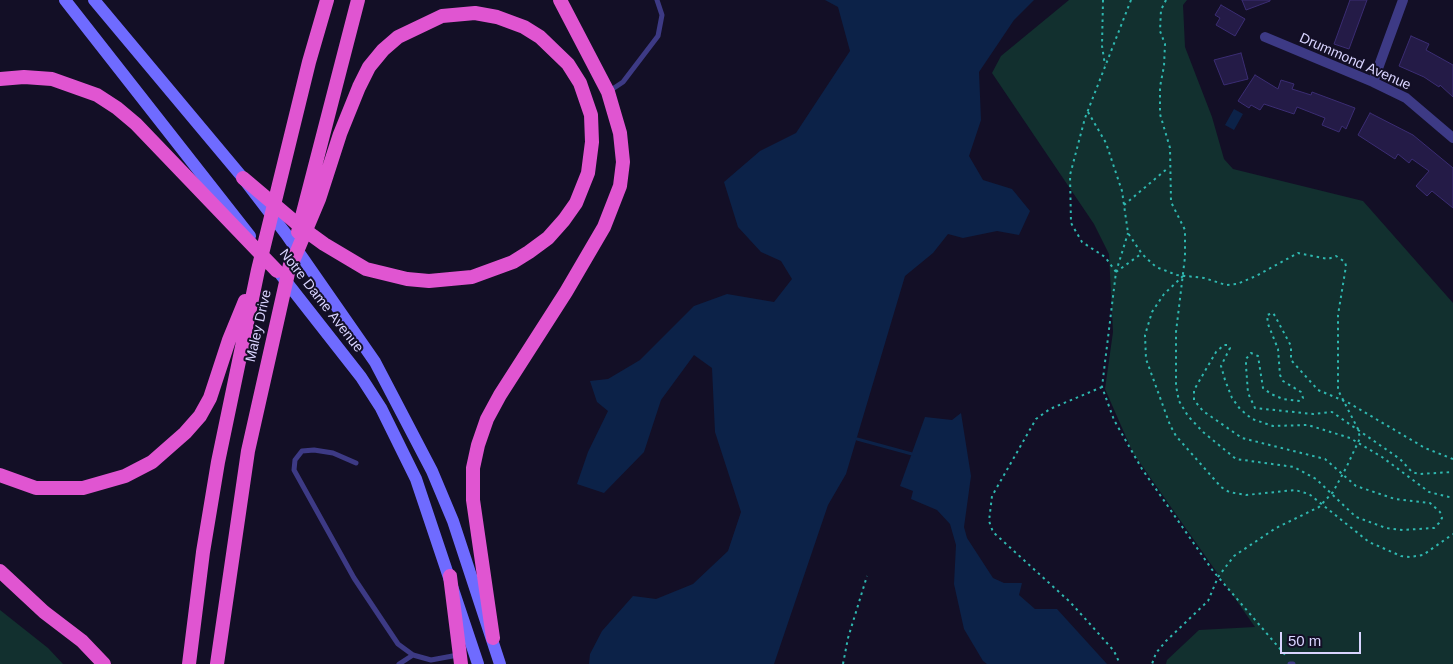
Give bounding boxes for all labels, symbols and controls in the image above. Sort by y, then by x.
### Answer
street label: Drummond Avenue [1297,30,1413,94]
street label: Notre Dame Avenue [275,246,367,356]
street label: Maley Drive [243,288,275,364]
scale bar [1283,622,1364,654]
text: 50 m [1288,632,1321,649]

